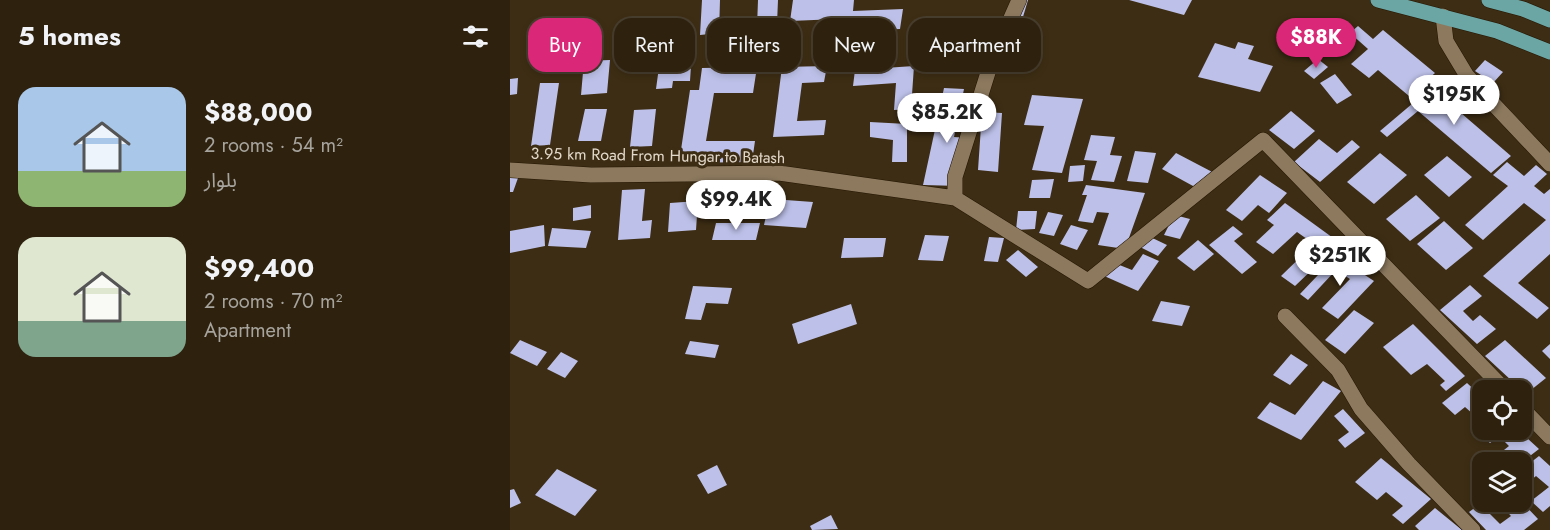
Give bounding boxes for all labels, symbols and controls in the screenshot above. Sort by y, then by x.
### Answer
text: 5 homes [18,17,121,55]
chip: Buy [528,18,602,72]
chip: Rent [614,18,695,72]
chip: Filters [707,18,801,72]
chip: New [813,18,896,72]
chip: Apartment [908,18,1041,72]
pin: $88K [1280,18,1352,69]
icon: filters [459,20,492,53]
text: $88K [1290,23,1342,52]
pin: $195K [1412,75,1496,126]
text: $195K [1423,80,1485,109]
text: $88,000 [204,93,312,131]
pin: $85.2K [898,93,996,144]
text: $85.2K [911,98,983,127]
icon: home [66,111,138,183]
text: 2 rooms · 54 m² [204,131,343,160]
street label: 3.95 km Road From Hungar to Batash [530,142,785,169]
text: بلوار [204,166,237,195]
pin: $99.4K [687,180,785,231]
text: $99.4K [700,185,772,214]
pin: $251K [1298,236,1382,287]
text: $251K [1309,241,1371,270]
text: $99,400 [204,249,314,287]
icon: home [66,261,138,333]
text: 2 rooms · 70 m² [204,287,342,316]
text: Apartment [204,316,291,345]
map controls [1472,380,1532,512]
button: locate [1472,380,1532,440]
button: layers [1472,452,1532,512]

